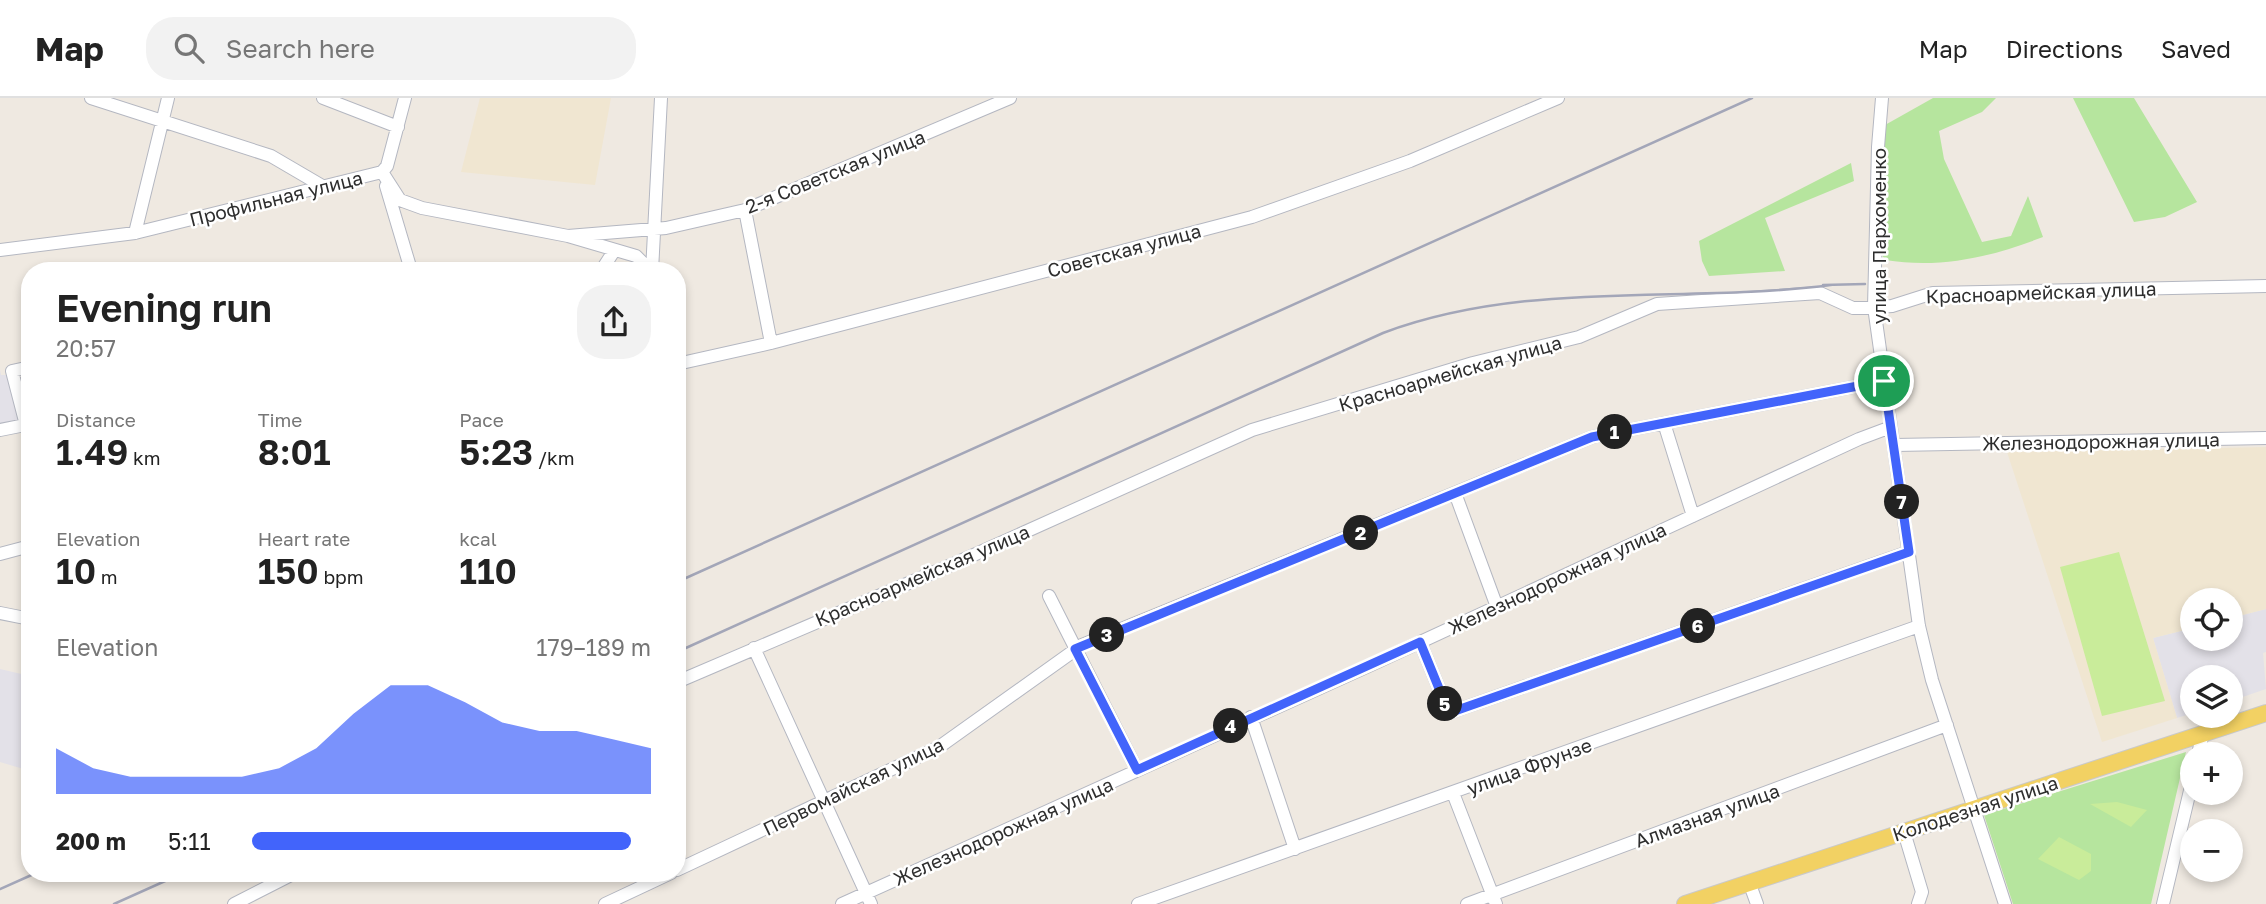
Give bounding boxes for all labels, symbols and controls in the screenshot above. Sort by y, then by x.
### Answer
search box [146,17,636,80]
text: Map [35,29,104,68]
icon: search [170,29,208,67]
text: Search here [226,33,375,64]
text: Map [1919,34,1968,63]
text: Directions [2006,34,2123,63]
text: Saved [2161,34,2231,63]
street label: 2-я Советская улица [742,124,928,218]
street label: улица Пархоменко [1867,148,1890,324]
street label: Профильная улица [187,165,365,231]
street label: Советская улица [1045,218,1203,282]
street label: Красноармейская улица [1925,276,2157,308]
text: Evening run [56,285,272,330]
button: share [577,285,651,359]
street label: Красноармейская улица [1336,330,1564,416]
text: 20:57 [56,334,116,362]
pin [1854,351,1914,411]
icon: arrive [1865,362,1903,400]
text: Distance [56,408,136,431]
text: Time [258,408,302,431]
text: Pace [459,408,504,431]
pin: 1 [1598,414,1632,450]
text: 1 [1610,420,1619,443]
street label: Железнодорожная улица [1982,427,2220,455]
text: 1.49 [56,431,128,473]
text: 8:01 [258,431,331,473]
text: 5:23 [459,431,533,473]
text: km [128,446,161,469]
text: /km [533,446,575,469]
pin: 7 [1884,484,1920,520]
text: 7 [1896,490,1907,513]
pin: 2 [1344,516,1378,550]
street label: Железнодорожная улица [1444,517,1670,639]
street label: Красноармейская улица [811,519,1033,631]
text: 2 [1355,521,1366,544]
text: Elevation [56,527,141,550]
text: Heart rate [258,527,350,550]
text: kcal [459,527,497,550]
text: 10 [56,550,96,592]
text: 150 [258,550,319,592]
text: 110 [459,550,517,592]
text: m [96,565,118,588]
text: bpm [319,565,364,588]
map controls [2180,588,2243,882]
button: locate [2180,588,2243,651]
pin: 6 [1680,608,1716,644]
text: 6 [1691,614,1704,637]
pin: 3 [1090,618,1124,652]
text: 3 [1101,623,1112,646]
text: Elevation [56,633,158,661]
text: 179–189 m [536,633,651,661]
button: layers [2180,665,2243,728]
pin: 5 [1428,686,1462,722]
text: 5 [1439,692,1450,715]
pin: 4 [1214,708,1248,744]
text: 4 [1225,714,1236,737]
street label: Первомайская улица [759,732,947,840]
street label: улица Фрунзе [1463,733,1595,799]
button: + [2180,742,2243,805]
street label: Колодезная улица [1889,770,2061,846]
street label: Железнодорожная улица [890,772,1116,890]
street label: Алмазная улица [1632,778,1782,852]
button: − [2180,819,2243,882]
text: 200 m [56,827,126,855]
text: 5:11 [168,827,211,855]

